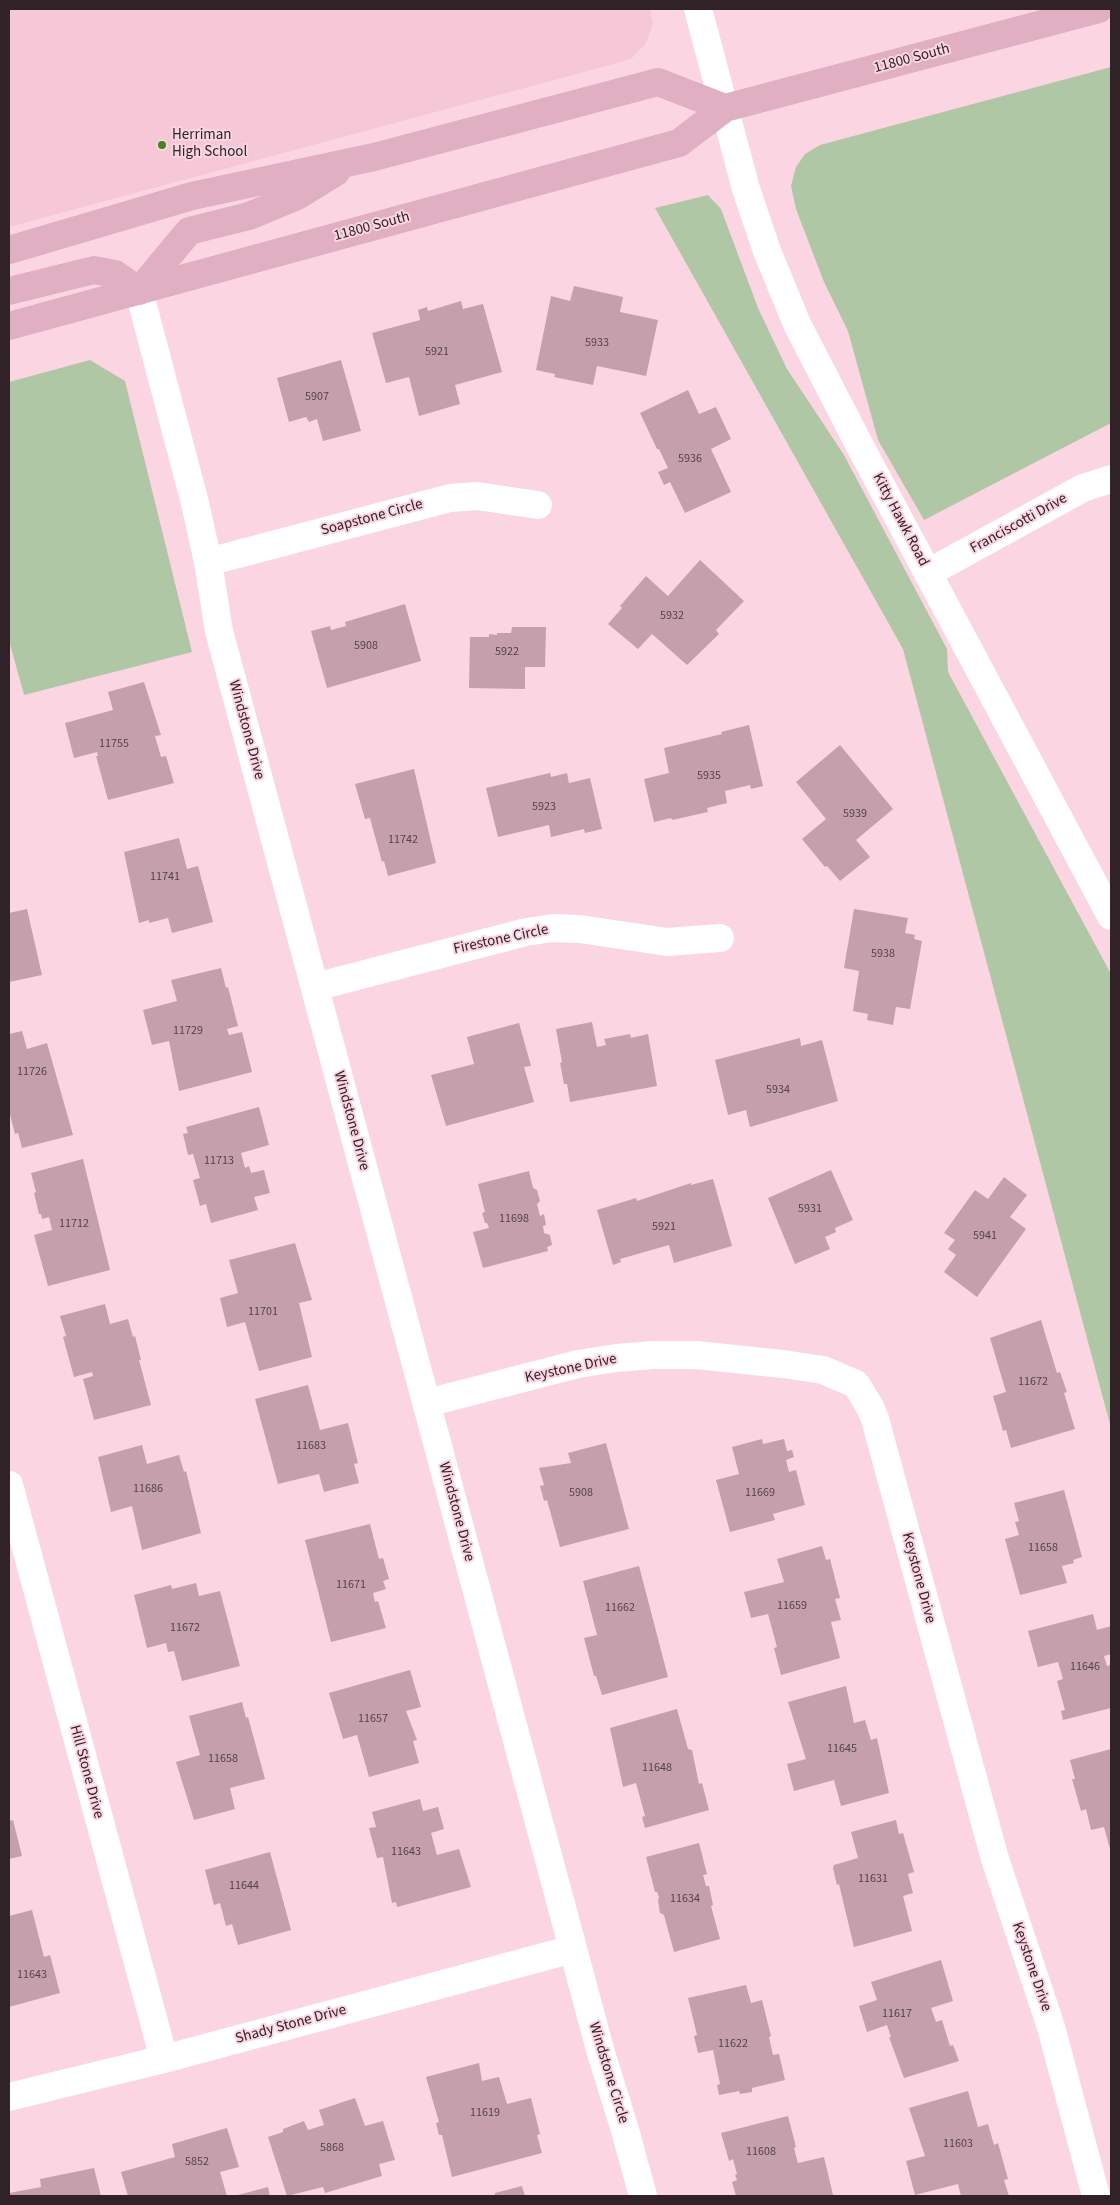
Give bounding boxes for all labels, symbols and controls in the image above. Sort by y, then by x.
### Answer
street label: 11800 South [872,40,952,78]
place label: Herriman High School [172,127,247,162]
marker: Herriman High School [156,139,168,151]
street label: 11800 South [332,208,412,246]
house number: 5933 [585,336,609,350]
house number: 5921 [425,345,449,359]
house number: 5907 [305,390,329,404]
house number: 5936 [678,452,702,466]
street label: Kitty Hawk Road [868,470,932,570]
street label: Franciscotti Drive [967,490,1071,558]
street label: Soapstone Circle [319,496,425,540]
house number: 5932 [660,609,684,623]
house number: 5908 [354,639,378,653]
house number: 5922 [495,645,519,659]
street label: Windstone Drive [224,678,268,782]
house number: 11755 [99,737,129,751]
house number: 5935 [697,769,721,783]
house number: 5923 [532,800,556,814]
house number: 5939 [843,807,867,821]
house number: 11742 [388,833,418,847]
house number: 11741 [150,870,180,884]
street label: Firestone Circle [452,921,550,959]
house number: 5938 [871,947,895,961]
house number: 11729 [173,1024,203,1038]
house number: 11726 [17,1065,47,1079]
street label: Windstone Drive [329,1069,373,1173]
house number: 5934 [766,1083,790,1097]
house number: 11713 [204,1154,234,1168]
house number: 5931 [798,1202,822,1216]
house number: 11698 [499,1212,529,1226]
house number: 11712 [59,1217,89,1231]
house number: 5921 [652,1220,676,1234]
house number: 5941 [973,1229,997,1243]
house number: 11701 [248,1305,278,1319]
street label: Keystone Drive [524,1351,618,1387]
house number: 11672 [1018,1375,1048,1389]
house number: 11683 [296,1439,326,1453]
street label: Windstone Drive [434,1460,478,1564]
house number: 11686 [133,1482,163,1496]
house number: 5908 [569,1486,593,1500]
house number: 11669 [745,1486,775,1500]
street label: Keystone Drive [897,1531,939,1625]
house number: 11658 [1028,1541,1058,1555]
house number: 11671 [336,1578,366,1592]
house number: 11659 [777,1599,807,1613]
house number: 11662 [605,1601,635,1615]
house number: 11672 [170,1621,200,1635]
house number: 11646 [1070,1660,1100,1674]
house number: 11657 [358,1712,388,1726]
street label: Hill Stone Drive [65,1723,107,1821]
house number: 11645 [827,1742,857,1756]
house number: 11658 [208,1752,238,1766]
house number: 11648 [642,1761,672,1775]
house number: 11643 [391,1845,421,1859]
house number: 11631 [858,1872,888,1886]
house number: 11644 [229,1879,259,1893]
house number: 11634 [670,1892,700,1906]
street label: Keystone Drive [1007,1920,1055,2014]
house number: 11643 [17,1968,47,1982]
street label: Shady Stone Drive [234,2002,348,2048]
house number: 11617 [882,2007,912,2021]
street label: Windstone Circle [584,2020,632,2126]
house number: 11622 [718,2037,748,2051]
house number: 11619 [470,2106,500,2120]
house number: 11603 [943,2137,973,2151]
house number: 5868 [320,2141,344,2155]
house number: 11608 [746,2145,776,2159]
house number: 5852 [185,2155,209,2169]

